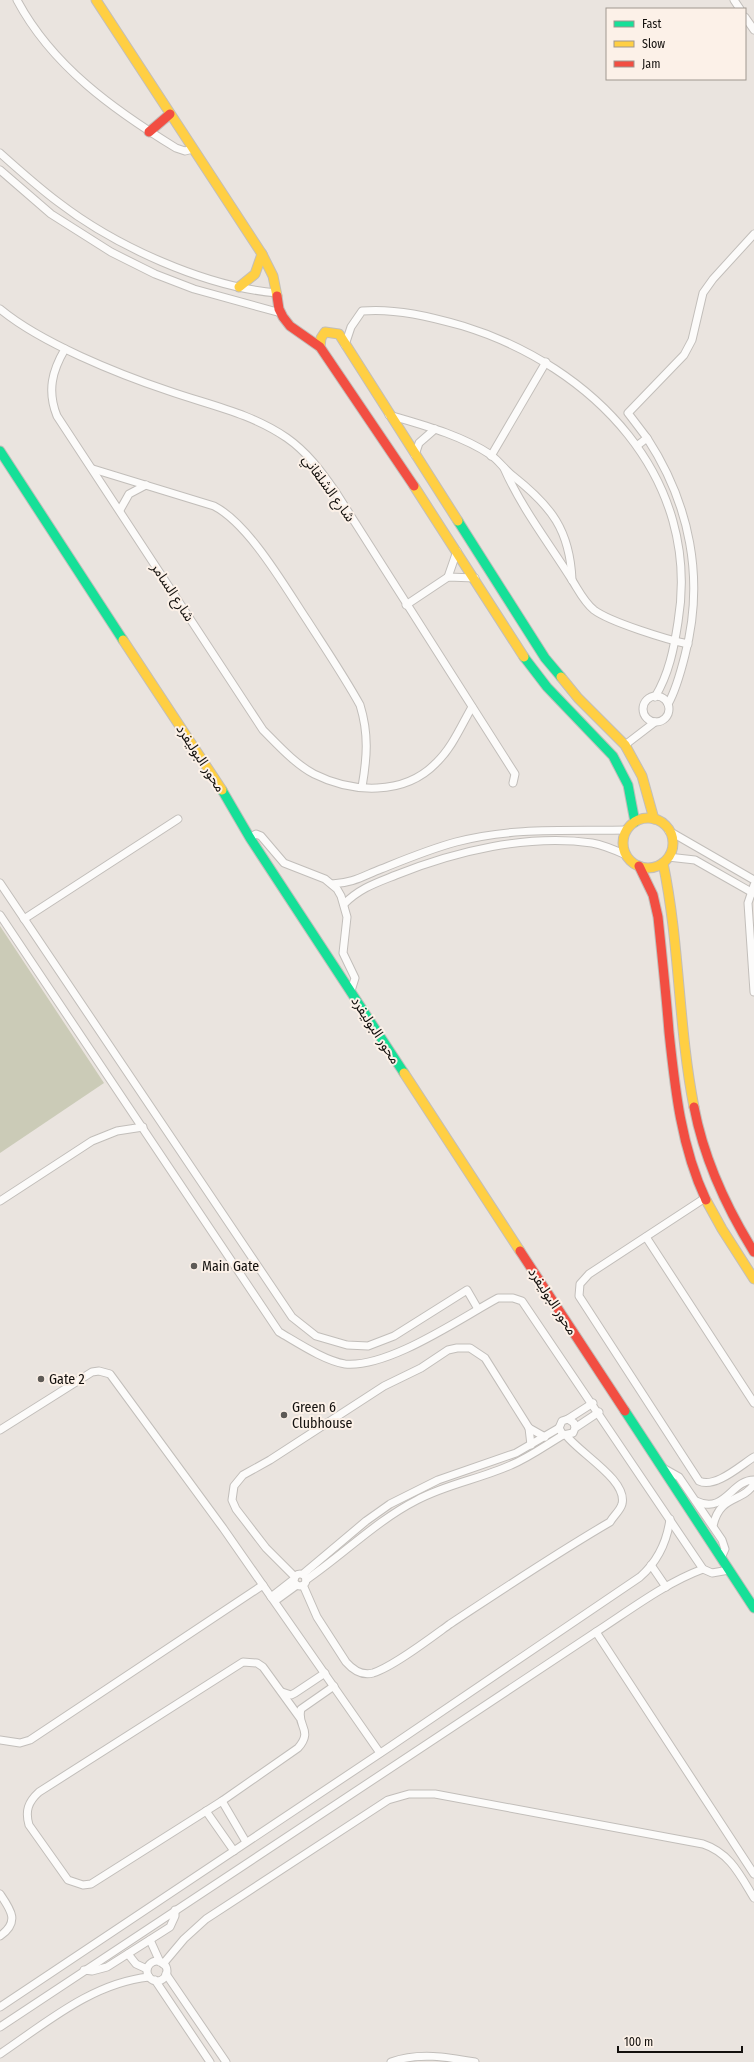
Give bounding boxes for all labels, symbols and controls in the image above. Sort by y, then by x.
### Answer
legend [606,8,746,80]
text: Fast [642,17,661,31]
text: Slow [642,37,665,51]
text: Jam [642,57,660,71]
street label: شارع الشلقاني [297,451,359,526]
street label: شارع السامر [145,559,198,626]
street label: محور البوليفرد [172,721,229,795]
street label: محور البوليفرد [347,993,404,1067]
place label: Main Gate [202,1258,259,1275]
marker: Main Gate [189,1261,199,1271]
street label: محور البوليفرد [524,1264,581,1338]
place label: Gate 2 [49,1371,85,1388]
marker: Gate 2 [36,1374,46,1384]
place label: Green 6 Clubhouse [292,1399,352,1432]
marker: Green 6 Clubhouse [279,1410,289,1420]
scale bar [618,2028,742,2054]
text: 100 m [624,2035,653,2049]

